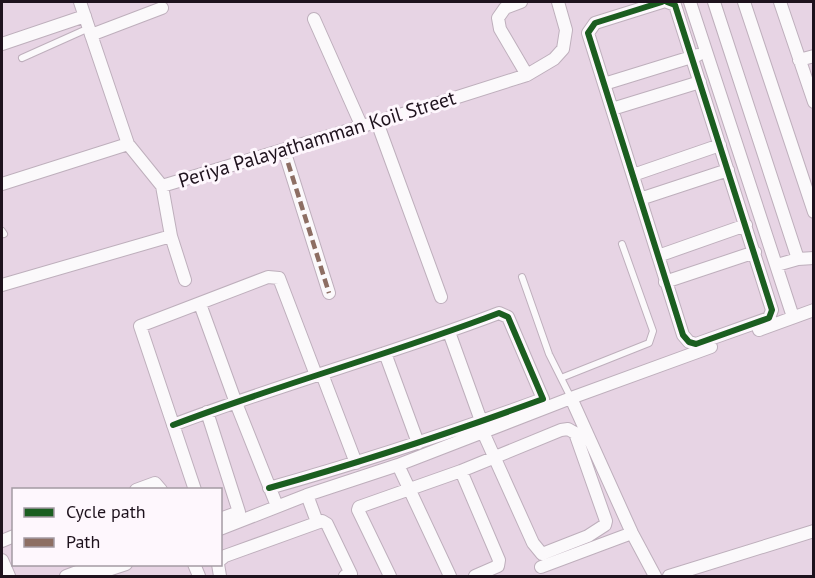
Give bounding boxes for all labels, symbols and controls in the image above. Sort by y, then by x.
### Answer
street label: Periya Palayathamman Koil Street [175,84,459,194]
legend [12,488,222,566]
text: Cycle path [66,500,146,523]
text: Path [66,530,100,553]

